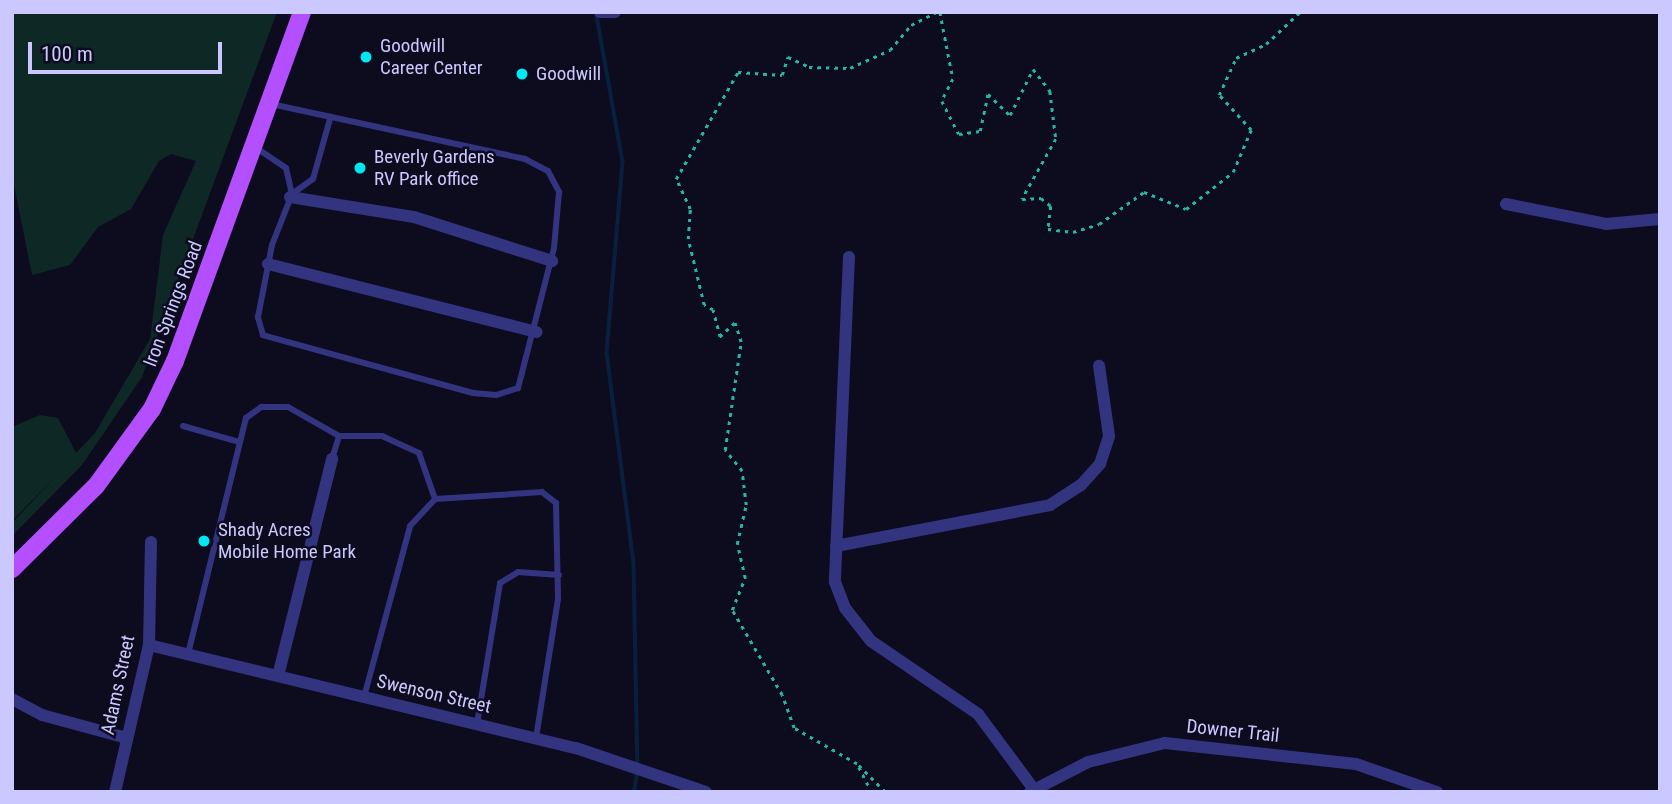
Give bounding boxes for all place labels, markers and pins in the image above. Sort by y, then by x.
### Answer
place label: Goodwill Career Center [380,35,483,79]
marker: Goodwill Career Center [358,49,374,65]
place label: Goodwill [536,63,601,85]
marker: Goodwill [514,66,530,82]
place label: Beverly Gardens RV Park office [374,146,495,190]
marker: Beverly Gardens RV Park office [352,160,368,176]
place label: Shady Acres Mobile Home Park [218,519,356,563]
marker: Shady Acres Mobile Home Park [196,533,212,549]

